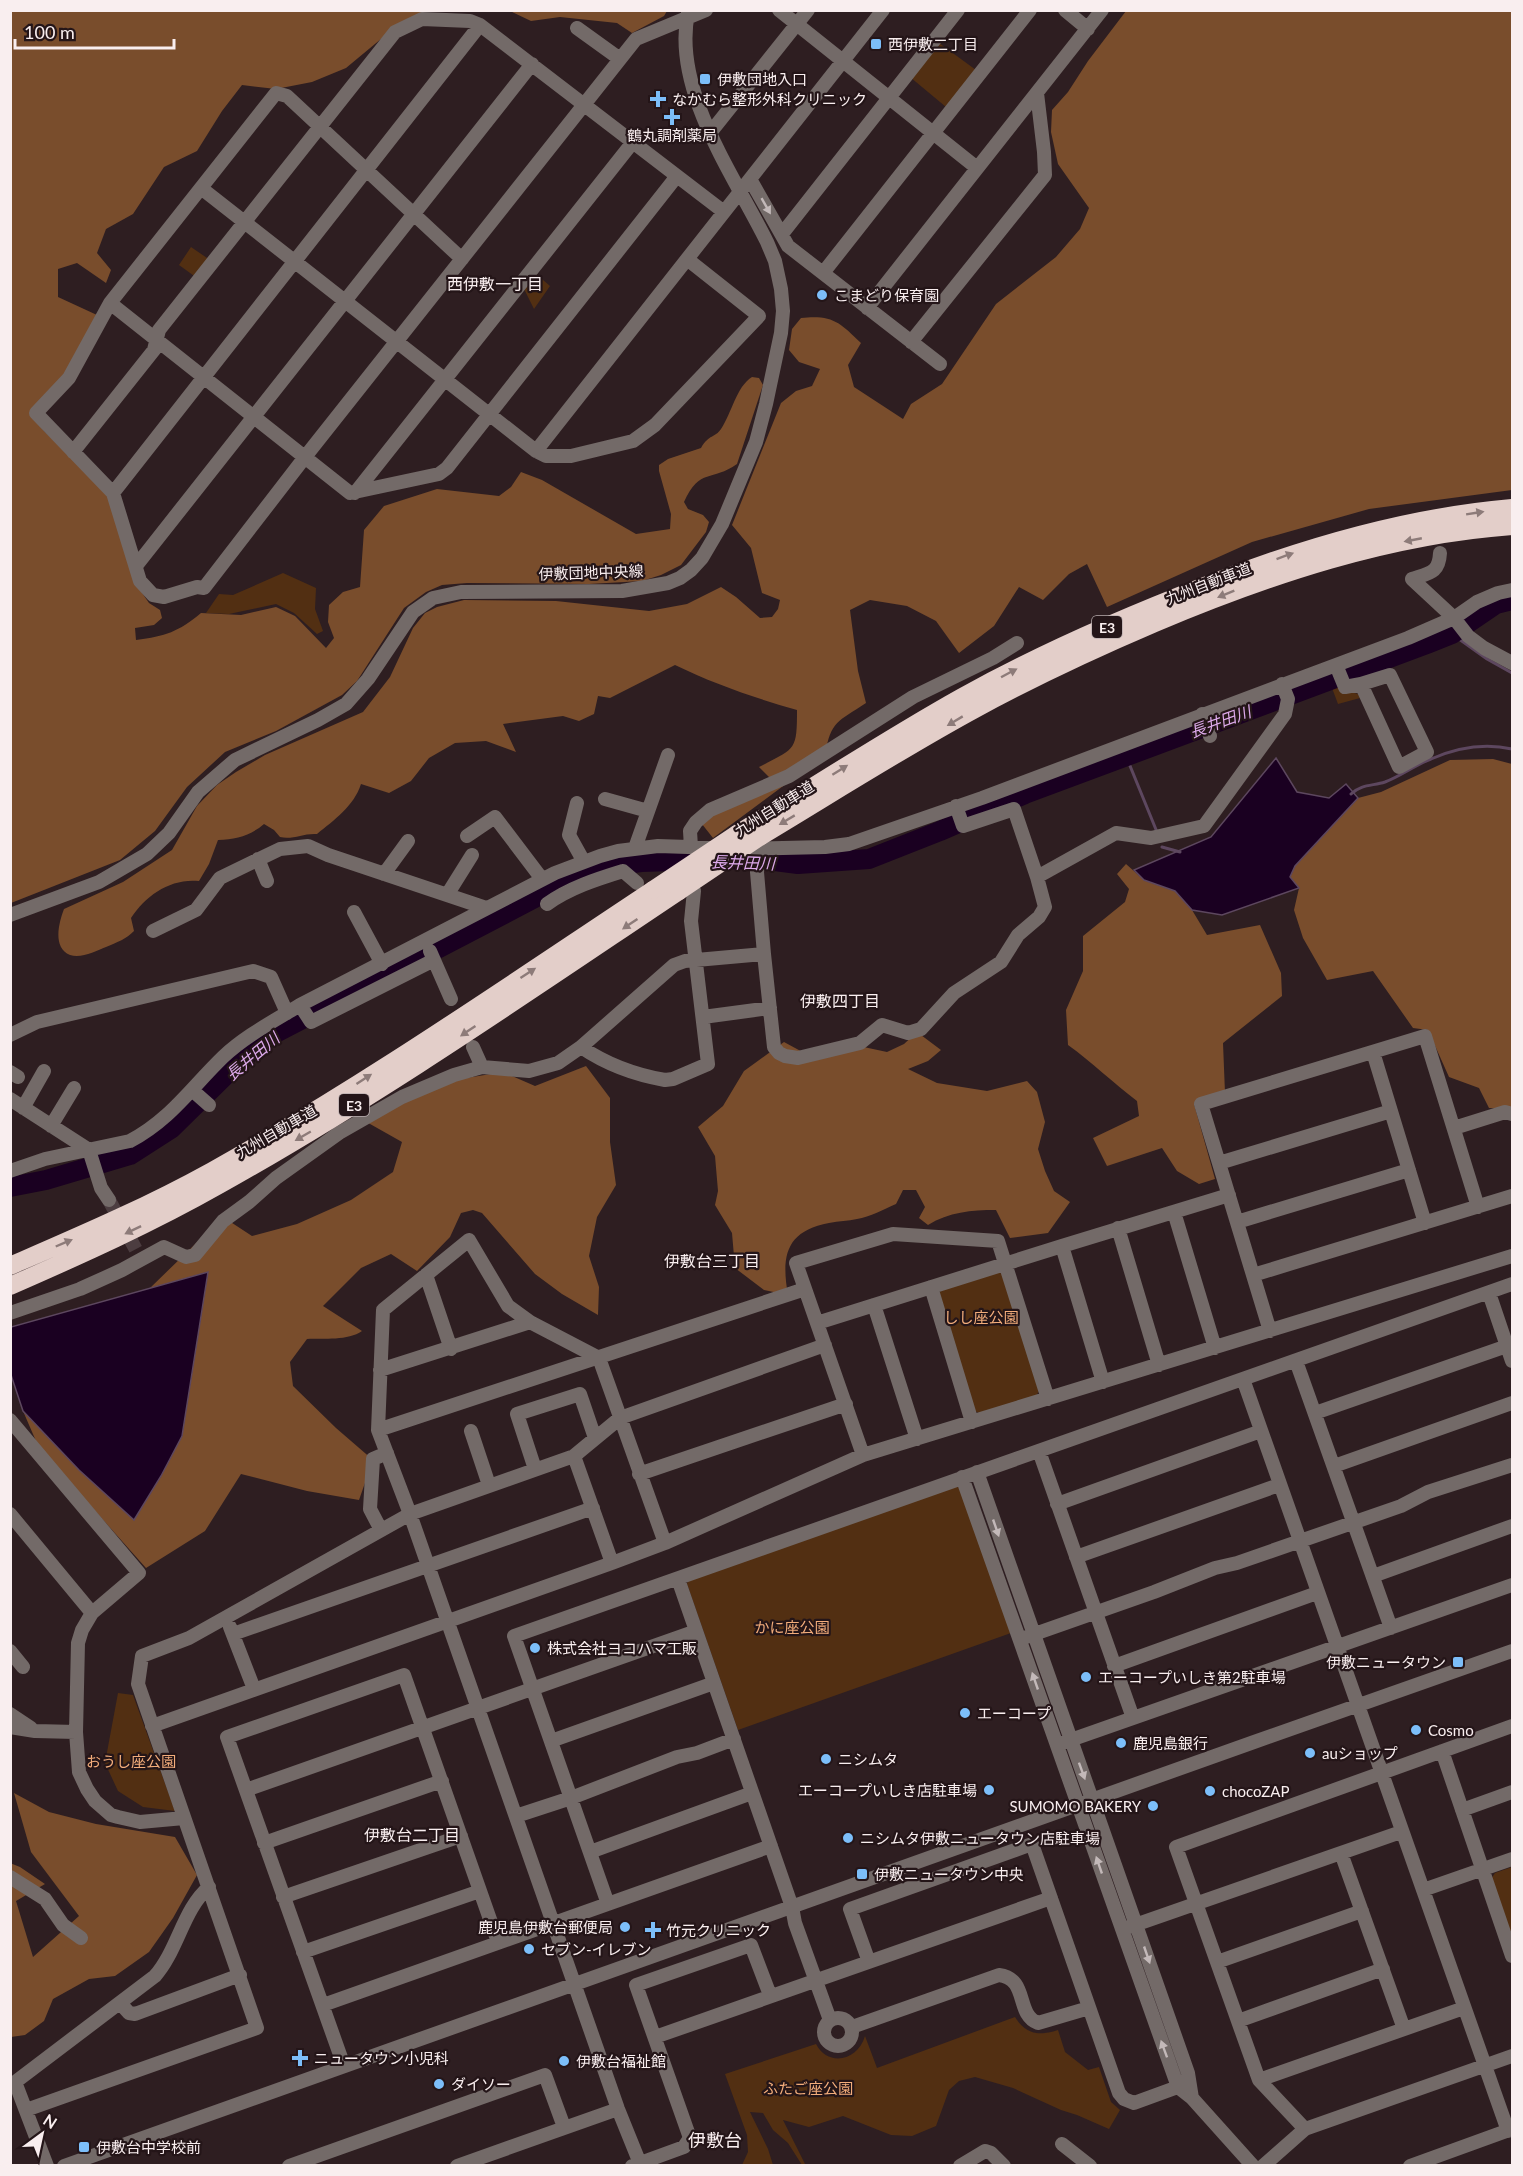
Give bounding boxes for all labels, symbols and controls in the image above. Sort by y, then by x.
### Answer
scale bar [15,12,174,50]
text: 100 m [24,21,75,43]
place label: 西伊敷二丁目 [888,35,978,53]
marker: 西伊敷二丁目 [869,37,883,51]
place label: 伊敷団地入口 [717,70,807,88]
marker: 伊敷団地入口 [698,72,712,86]
marker: なかむら整形外科クリニック [649,90,667,108]
place label: なかむら整形外科クリニック [672,90,867,108]
marker: 鶴丸調剤薬局 [665,110,679,124]
place label: 鶴丸調剤薬局 [627,126,717,144]
one-way arrow [761,198,771,215]
district label: 西伊敷一丁目 [447,274,543,293]
place label: こまどり保育園 [834,286,939,304]
marker: こまどり保育園 [815,288,829,302]
one-way arrow [1466,508,1485,517]
one-way arrow [1403,536,1422,545]
one-way arrow [1277,551,1295,561]
street label: 九州自動車道 [1163,558,1253,608]
street label: 伊敷団地中央線 [538,561,644,583]
one-way arrow [1217,590,1235,599]
road number: E3 [1092,616,1122,638]
one-way arrow [1000,668,1018,678]
water label: 長井田川 [1187,700,1255,741]
one-way arrow [946,716,963,726]
one-way arrow [832,764,848,775]
street label: 九州自動車道 [731,777,817,839]
one-way arrow [779,815,795,826]
water label: 長井田川 [711,851,777,873]
one-way arrow [622,918,639,929]
one-way arrow [519,967,535,979]
district label: 伊敷四丁目 [800,991,880,1010]
one-way arrow [459,1026,476,1037]
water label: 長井田川 [221,1027,284,1084]
one-way arrow [356,1074,372,1085]
road number: E3 [339,1094,369,1116]
street label: 九州自動車道 [233,1101,319,1161]
one-way arrow [294,1131,311,1141]
one-way arrow [124,1225,141,1235]
one-way arrow [56,1238,74,1248]
district label: 伊敷台三丁目 [664,1251,760,1270]
park label: しし座公園 [943,1308,1019,1326]
one-way arrow [991,1519,1001,1537]
park label: かに座公園 [754,1618,830,1636]
place label: 株式会社ヨコハマ工販 [547,1639,697,1657]
marker: 株式会社ヨコハマ工販 [528,1641,542,1655]
place label: 伊敷ニュータウン [1326,1653,1446,1671]
marker: 伊敷ニュータウン [1451,1655,1465,1669]
place label: エーコープいしき第2駐車場 [1098,1668,1286,1686]
marker: エーコープいしき第2駐車場 [1079,1670,1093,1684]
one-way arrow [1030,1671,1040,1689]
place label: エーコープ [977,1704,1051,1722]
marker: エーコープ [958,1706,972,1720]
place label: Cosmo [1428,1721,1474,1739]
marker: Cosmo [1409,1723,1423,1737]
place label: 鹿児島銀行 [1133,1734,1208,1752]
marker: 鹿児島銀行 [1114,1736,1128,1750]
place label: auショップ [1322,1744,1398,1762]
marker: auショップ [1303,1746,1317,1760]
place label: ニシムタ [838,1750,898,1768]
park label: おうし座公園 [86,1752,176,1770]
marker: ニシムタ [819,1752,833,1766]
one-way arrow [1077,1762,1087,1780]
place label: エーコープいしき店駐車場 [798,1781,977,1799]
place label: chocoZAP [1222,1782,1289,1800]
marker: エーコープいしき店駐車場 [982,1783,996,1797]
marker: chocoZAP [1203,1784,1217,1798]
place label: SUMOMO BAKERY [1009,1797,1142,1815]
marker: SUMOMO BAKERY [1146,1799,1160,1813]
district label: 伊敷台二丁目 [364,1825,460,1844]
place label: ニシムタ伊敷ニュータウン店駐車場 [860,1829,1100,1847]
marker: ニシムタ伊敷ニュータウン店駐車場 [841,1831,855,1845]
one-way arrow [1094,1856,1104,1874]
place label: 伊敷ニュータウン中央 [874,1865,1024,1883]
marker: 伊敷ニュータウン中央 [855,1867,869,1881]
place label: 鹿児島伊敷台郵便局 [478,1918,613,1936]
marker: 鹿児島伊敷台郵便局 [618,1920,632,1934]
marker: 竹元クリニック [644,1921,662,1939]
place label: 竹元クリニック [666,1921,771,1939]
place label: セブン-イレブン [541,1940,652,1958]
marker: セブン-イレブン [522,1942,536,1956]
one-way arrow [1143,1946,1152,1964]
one-way arrow [1159,2039,1169,2057]
marker: ニュータウン小児科 [291,2049,309,2067]
place label: ニュータウン小児科 [314,2049,449,2067]
place label: 伊敷台福祉館 [576,2052,666,2070]
marker: 伊敷台福祉館 [557,2054,571,2068]
place label: ダイソー [451,2075,511,2093]
marker: ダイソー [432,2077,446,2091]
park label: ふたご座公園 [763,2079,853,2097]
north arrow [12,2104,72,2164]
text: N [40,2110,61,2132]
district label: 伊敷台 [688,2129,742,2151]
place label: 伊敷台中学校前 [96,2138,201,2156]
marker: 伊敷台中学校前 [77,2140,91,2154]

